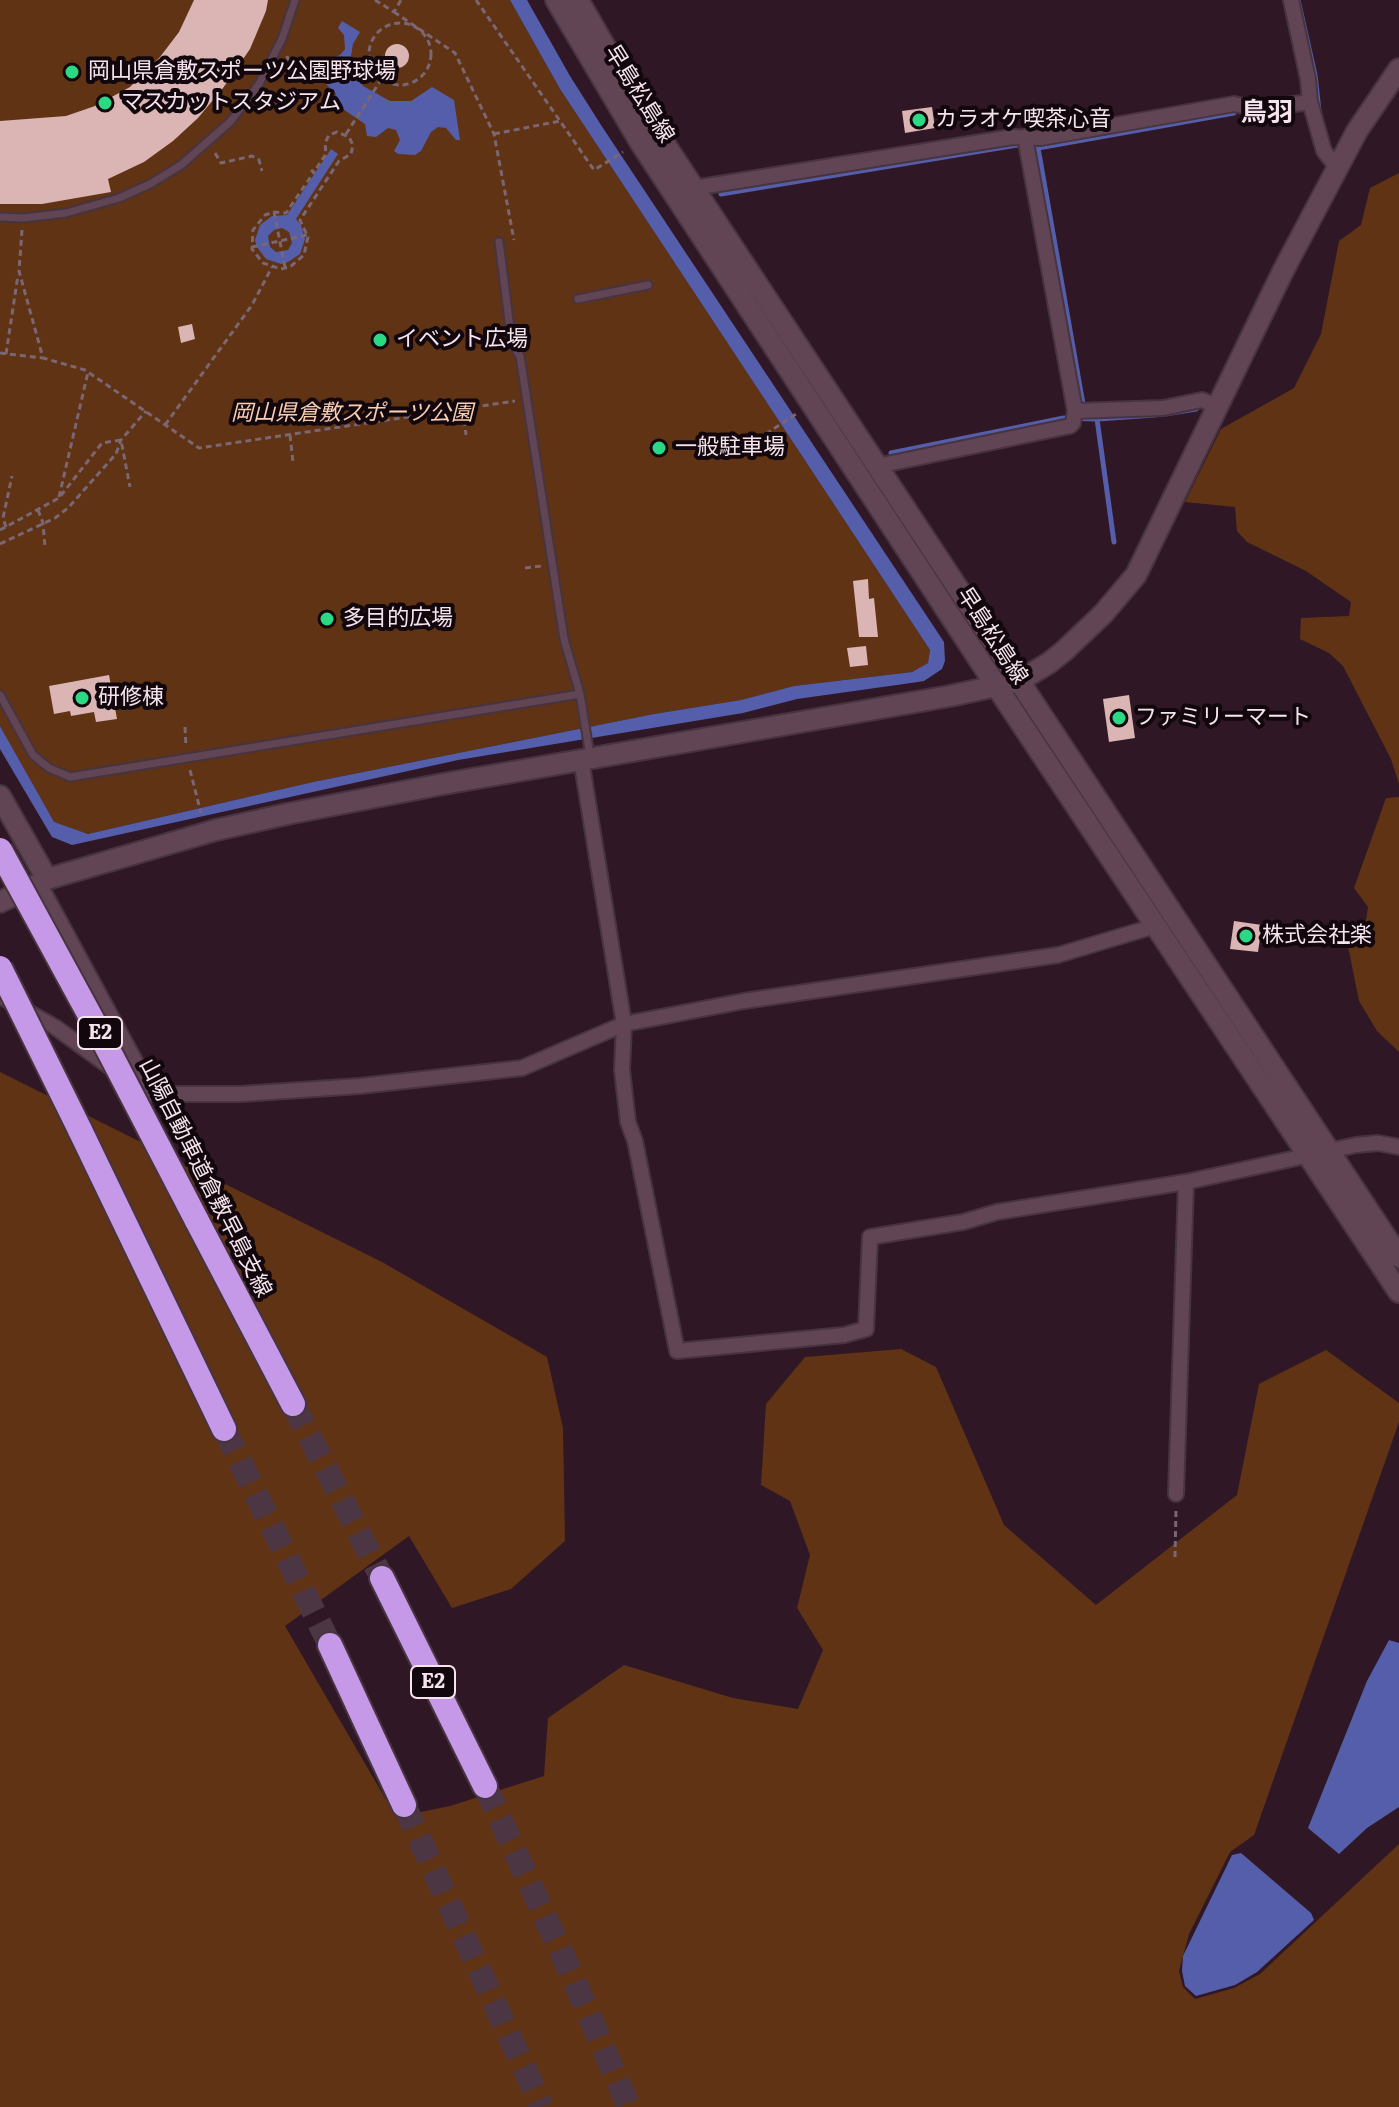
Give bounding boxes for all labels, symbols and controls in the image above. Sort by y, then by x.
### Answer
street label: 早島松島線 [599,40,679,148]
place label: 岡山県倉敷スポーツ公園野球場 [88,59,396,85]
marker: 岡山県倉敷スポーツ公園野球場 [63,63,81,81]
place label: マスカットスタジアム [121,90,341,116]
marker: マスカットスタジアム [96,94,114,112]
district label: 鳥羽 [1241,97,1293,129]
place label: カラオケ喫茶心音 [935,107,1111,133]
marker: カラオケ喫茶心音 [910,111,928,129]
place label: イベント広場 [396,327,528,353]
marker: イベント広場 [371,331,389,349]
park label: 岡山県倉敷スポーツ公園 [231,401,473,427]
place label: 一般駐車場 [675,435,785,461]
marker: 一般駐車場 [650,439,668,457]
street label: 早島松島線 [951,583,1033,689]
place label: 多目的広場 [343,606,453,632]
marker: 多目的広場 [318,610,336,628]
place label: 研修棟 [98,685,164,711]
marker: 研修棟 [73,689,91,707]
place label: ファミリーマート [1135,705,1311,731]
marker: ファミリーマート [1110,709,1128,727]
place label: 株式会社楽 [1262,923,1372,949]
marker: 株式会社楽 [1237,927,1255,945]
road number: E2 [78,1017,122,1049]
street label: 山陽自動車道倉敷早島支線 [133,1054,277,1302]
road number: E2 [411,1666,455,1698]

